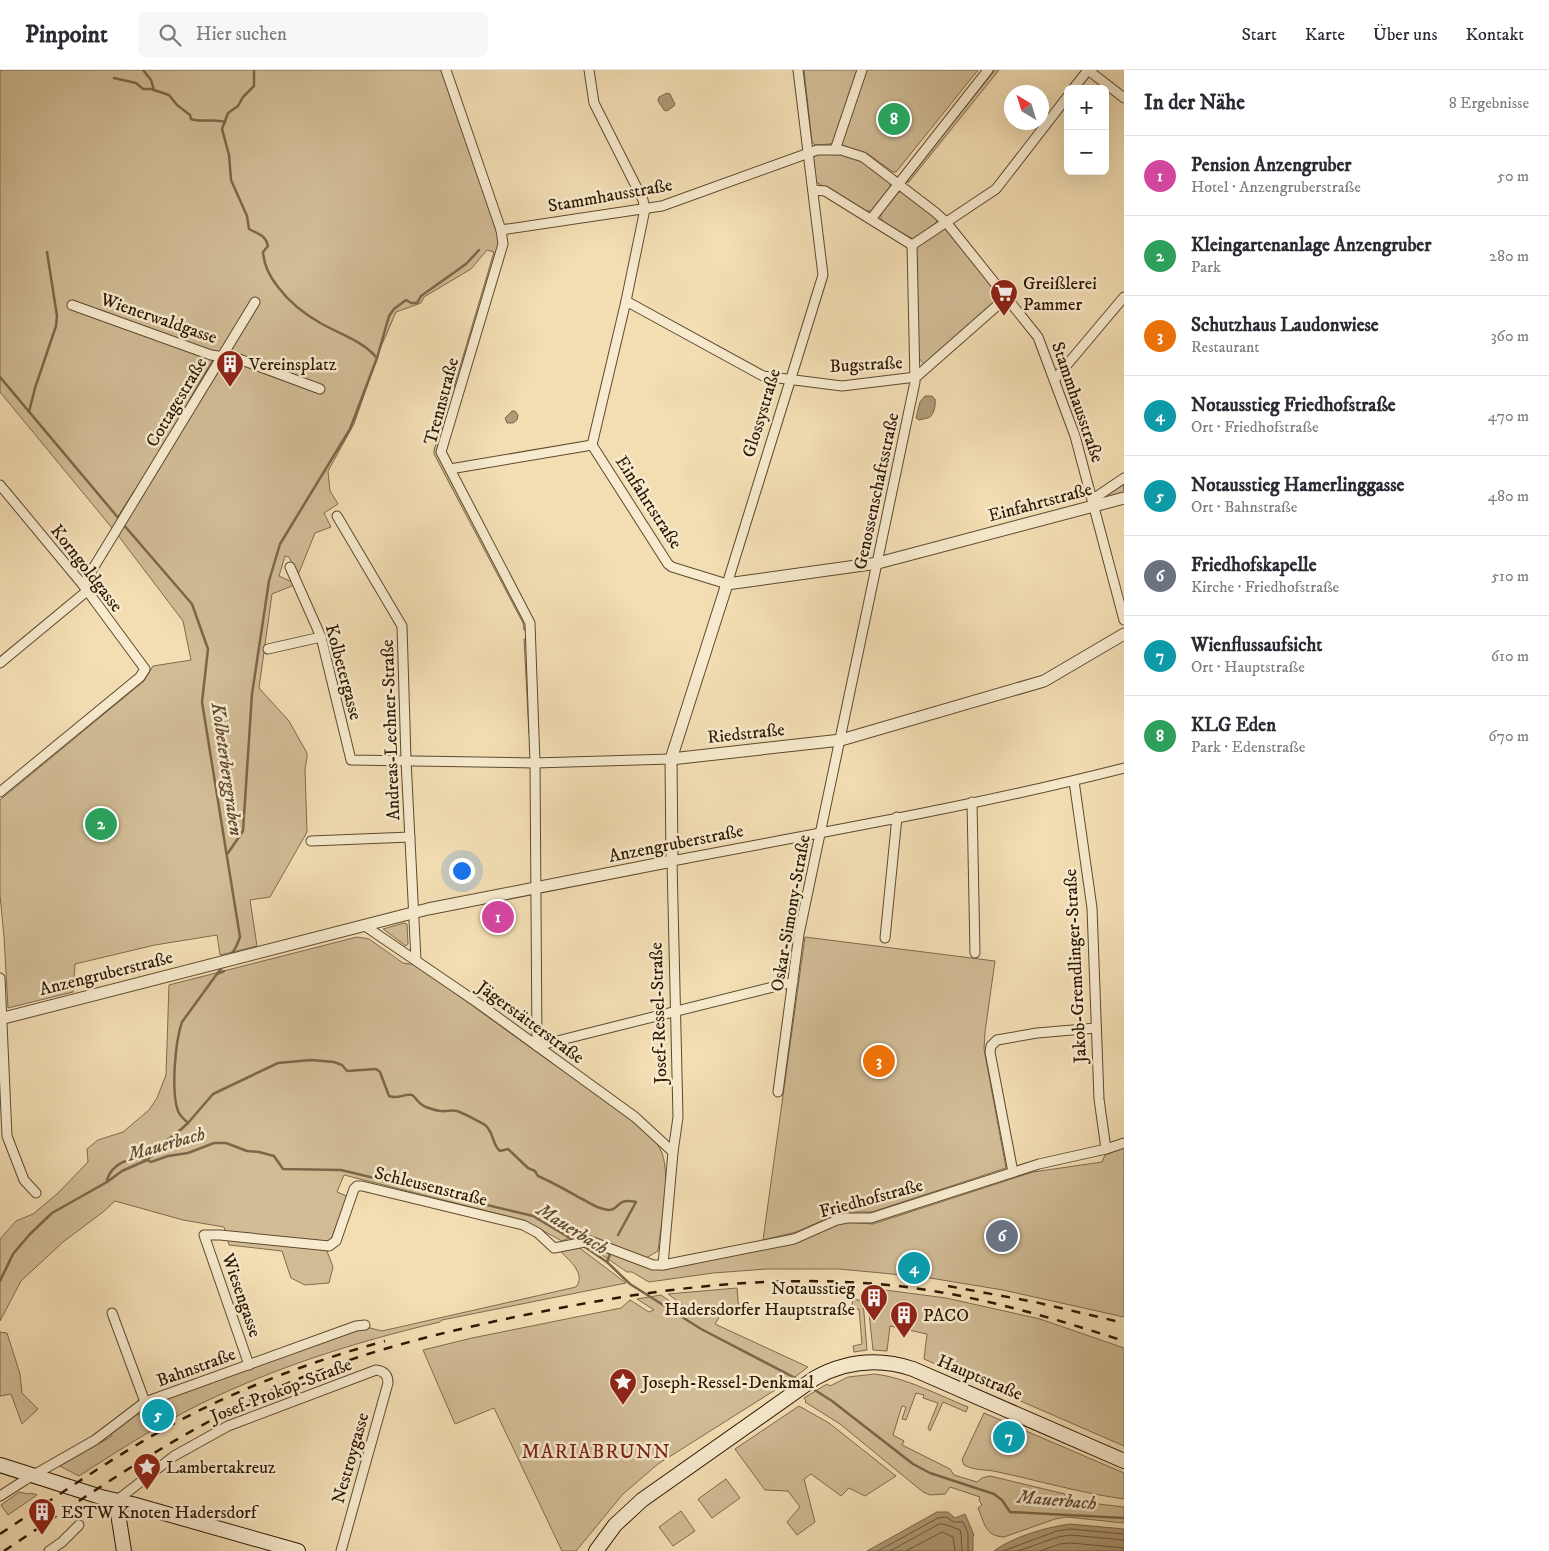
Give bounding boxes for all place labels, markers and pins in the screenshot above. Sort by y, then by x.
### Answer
pin: 8 [878,100,910,138]
place label: Greißlerei Pammer [1023,273,1097,316]
supermarket icon: Greißlerei Pammer [989,278,1019,317]
building icon: Vereinsplatz [215,349,245,388]
place label: Vereinsplatz [248,354,337,376]
pin: 2 [85,805,117,843]
pin: 1 [482,898,514,936]
pin: 3 [863,1042,895,1080]
pin: 6 [986,1217,1018,1255]
pin: 4 [898,1249,930,1287]
place label: Notausstieg Hadersdorfer Hauptstraße [664,1278,855,1321]
building icon: Notausstieg Hadersdorfer Hauptstraße [859,1283,889,1322]
building icon: PACO [889,1300,919,1339]
place label: PACO [923,1305,969,1327]
place icon: Joseph-Ressel-Denkmal [608,1367,638,1406]
place label: Joseph-Ressel-Denkmal [640,1372,815,1394]
pin: 5 [142,1396,174,1434]
pin: 7 [993,1418,1025,1456]
place icon: Lambertakreuz [132,1452,162,1491]
place label: Lambertakreuz [166,1457,276,1479]
building icon: ESTW Knoten Hadersdorf [27,1497,57,1536]
place label: ESTW Knoten Hadersdorf [61,1502,260,1524]

